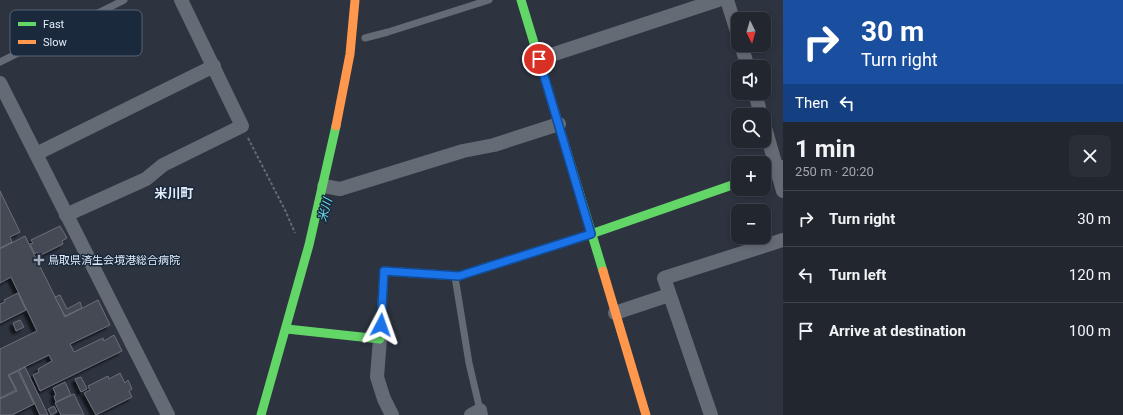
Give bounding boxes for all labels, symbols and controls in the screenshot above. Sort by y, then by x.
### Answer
legend [10,10,142,56]
north arrow [731,12,771,52]
map controls [731,12,771,244]
text: 30 m [861,15,924,48]
icon: right [795,16,847,68]
text: Fast [43,18,65,31]
text: Slow [43,36,67,49]
pin [522,42,556,76]
icon: arrive [528,48,550,70]
text: Turn right [861,49,938,70]
button: sound [731,60,771,100]
icon: left [836,92,858,114]
text: Then [795,94,828,112]
button: search [731,108,771,148]
text: 1 min [795,135,855,163]
button: close [1069,135,1111,177]
button: + [731,156,771,196]
text: 250 m · 20:20 [795,164,874,179]
district label: 米川町 [154,186,194,201]
water label: 米川 [315,195,335,223]
button: − [731,204,771,244]
icon: right [795,208,817,230]
text: Turn right [829,210,895,228]
text: 30 m [1077,210,1111,228]
marker: 鳥取県済生会境港総合病院 [33,254,45,266]
place label: 鳥取県済生会境港総合病院 [48,254,180,267]
icon: left [795,264,817,286]
text: Turn left [829,266,886,284]
text: 120 m [1069,266,1111,284]
position arrow [360,304,402,346]
icon: arrive [795,320,817,342]
text: Arrive at destination [829,322,966,340]
text: 100 m [1069,322,1111,340]

